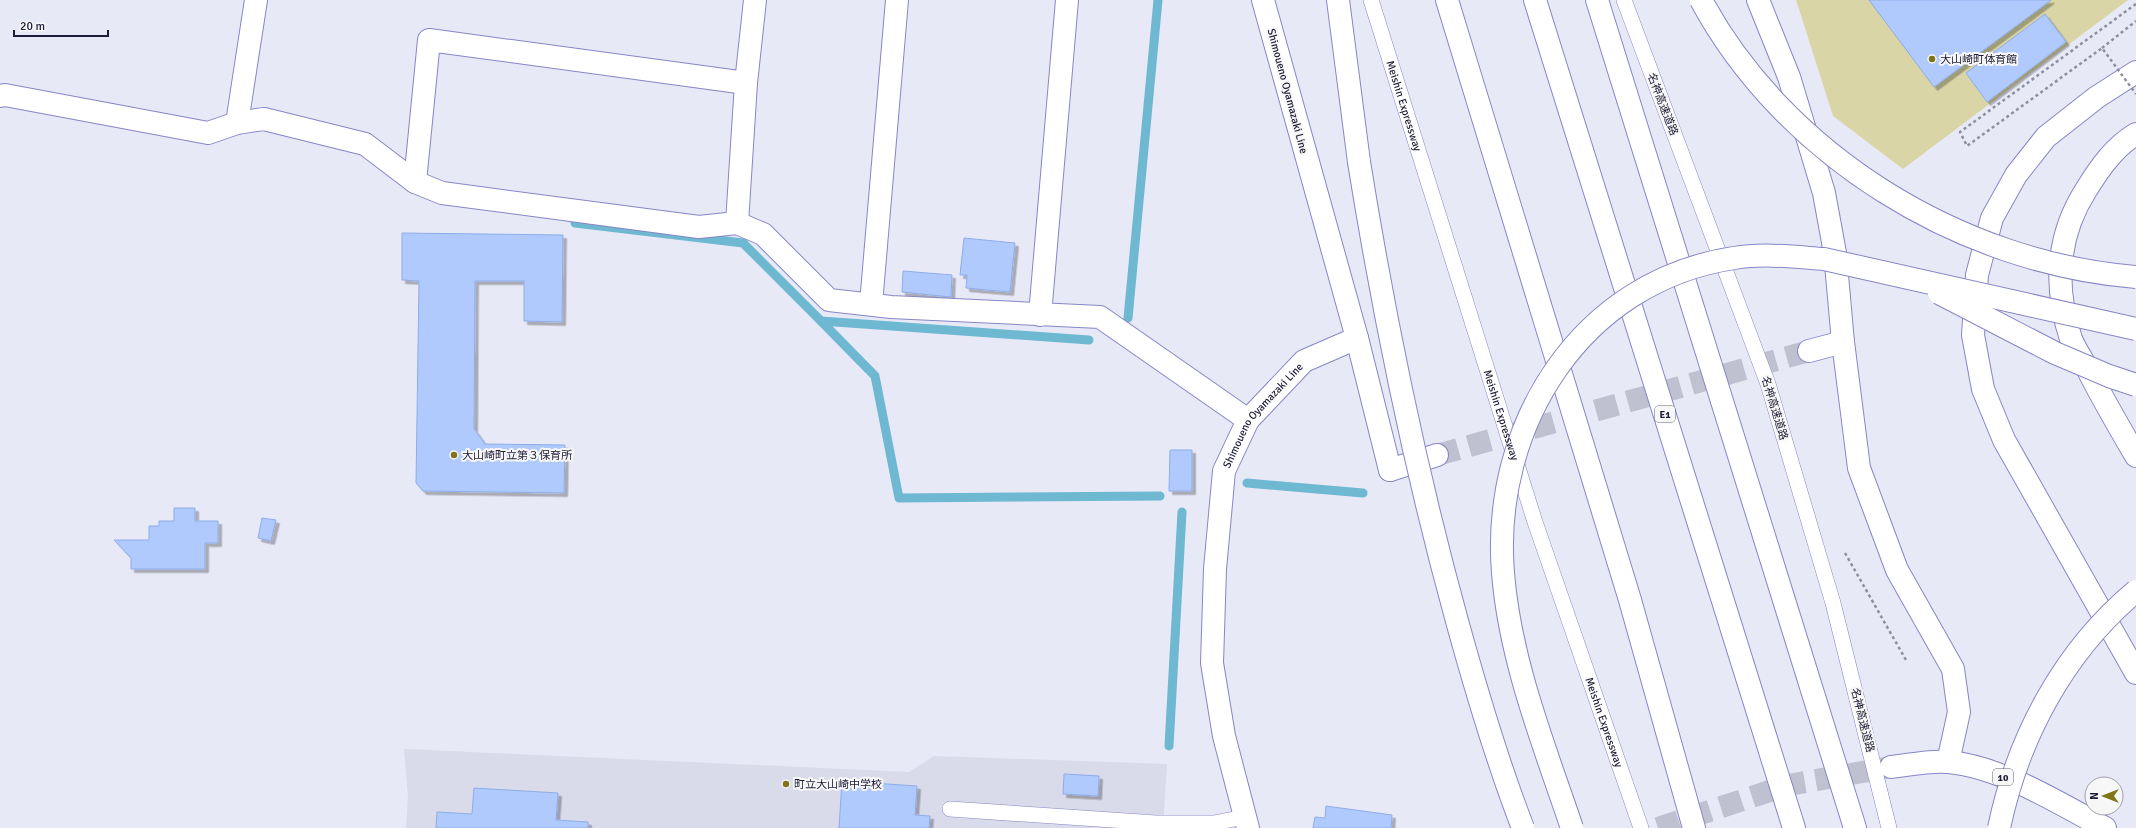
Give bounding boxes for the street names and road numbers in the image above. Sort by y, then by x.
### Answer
street label: Shimoueno Oyamazaki Line [1265,27,1310,155]
street label: Meishin Expressway [1383,59,1424,154]
street label: 名神高速道路 [1645,71,1680,137]
street label: Shimoueno Oyamazaki Line [1220,360,1306,470]
street label: Meishin Expressway [1481,368,1521,463]
street label: 名神高速道路 [1759,375,1790,442]
road number: E1 [1655,406,1675,422]
street label: Meishin Expressway [1582,676,1626,770]
street label: 名神高速道路 [1848,687,1877,754]
road number: 10 [1993,769,2013,785]

